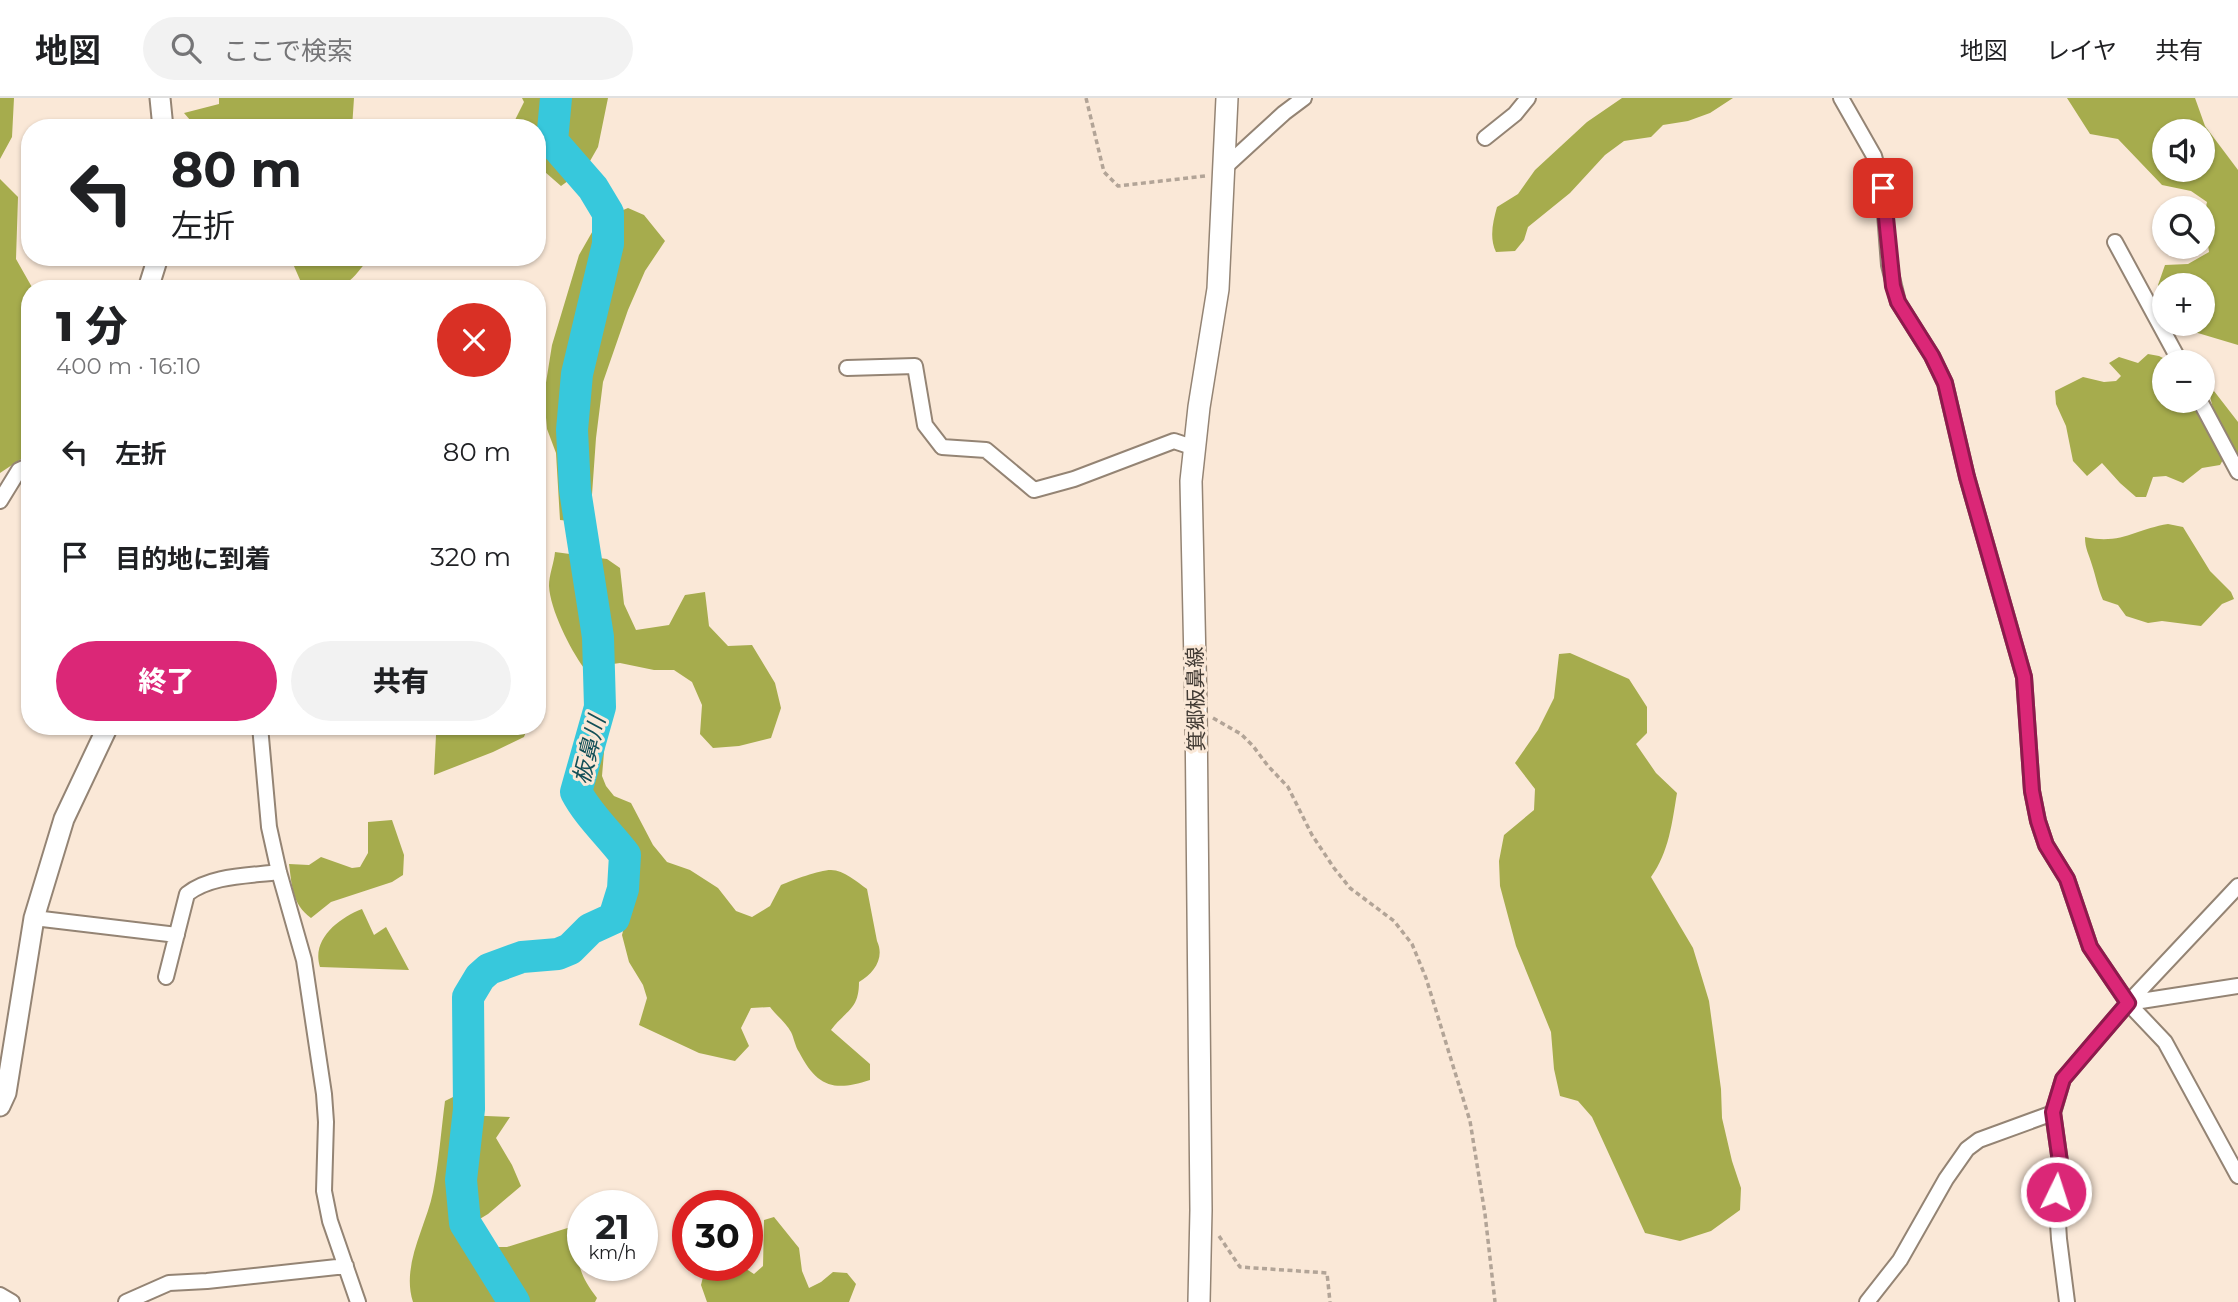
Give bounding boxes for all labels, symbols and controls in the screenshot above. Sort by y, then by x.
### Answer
search box [143,17,633,80]
icon: search [167,29,205,67]
text: 地図 [35,30,101,70]
text: ここで検索 [223,35,353,67]
text: 地図 [1960,36,2008,65]
text: レイヤ [2046,36,2117,65]
text: 共有 [2155,36,2203,65]
map controls [2152,119,2215,413]
button: sound [2152,119,2215,182]
text: 80 m [171,140,302,199]
icon: left [56,147,147,238]
pin [1853,158,1913,218]
icon: arrive [1864,169,1902,207]
button: search [2152,196,2215,259]
text: 左折 [171,206,235,245]
button: + [2152,273,2215,336]
text: 1 分 [56,300,127,352]
button: close [437,303,511,377]
button: − [2152,350,2215,413]
text: 400 m · 16:10 [56,352,201,380]
icon: left [56,433,94,471]
text: 80 m [443,436,511,468]
text: 左折 [115,438,167,470]
icon: arrive [56,538,94,576]
text: 320 m [430,541,511,573]
text: 目的地に到着 [115,543,271,575]
button: 終了 [56,641,277,721]
button: 共有 [291,641,511,721]
street label: 箕郷板鼻線 [1182,646,1209,752]
water label: 板鼻川 [567,710,612,787]
position arrow [2019,1155,2093,1229]
speed limit sign: 30 [672,1190,763,1281]
text: 21 [595,1205,630,1248]
text: km/h [588,1242,637,1264]

